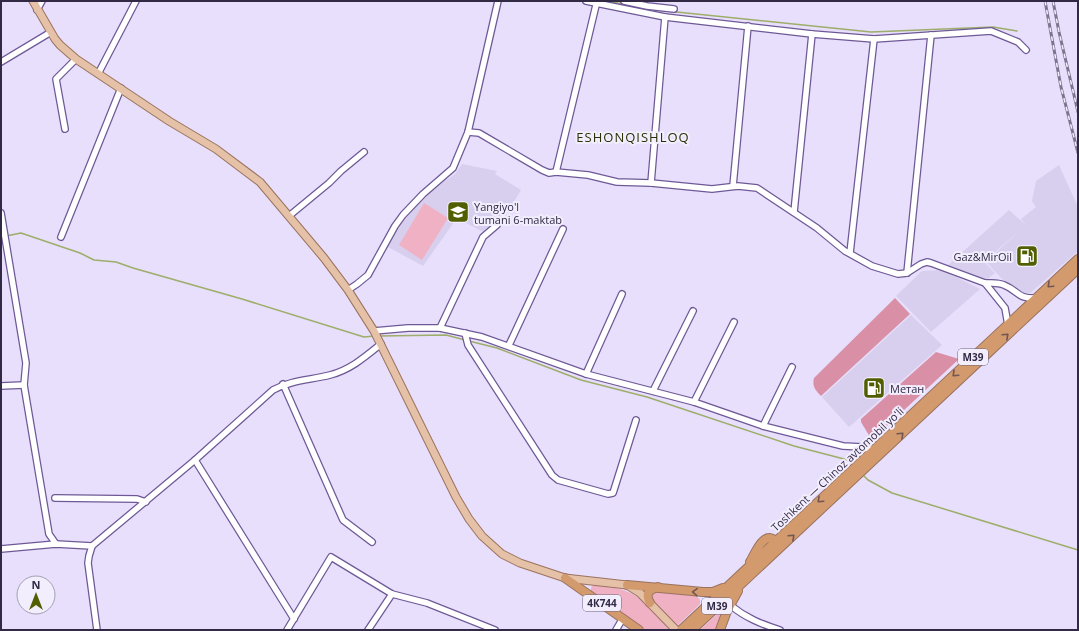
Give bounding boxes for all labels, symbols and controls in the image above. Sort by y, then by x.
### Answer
district label: ESHONQISHLOQ [576,128,690,146]
school or university icon: Yangiyo'l tumani 6-maktab [445,199,471,225]
place label: Yangiyo'l tumani 6-maktab [474,199,562,227]
fuel station icon: Gaz&MirOil [1014,243,1040,269]
place label: Gaz&MirOil [953,249,1012,264]
one-way arrow [1047,281,1054,288]
one-way arrow [1001,333,1009,341]
road number: M39 [958,349,988,365]
one-way arrow [952,369,960,377]
fuel station icon: Метан [861,375,887,401]
place label: Метан [890,381,924,396]
street label: Toshkent — Chinoz avtomobil yoʻli [768,403,906,535]
one-way arrow [896,432,903,439]
one-way arrow [817,495,825,503]
one-way arrow [787,534,795,541]
north arrow [16,575,56,615]
text: N [32,577,40,592]
one-way arrow [692,587,698,596]
road number: 4К744 [583,595,621,611]
road number: M39 [702,598,732,614]

